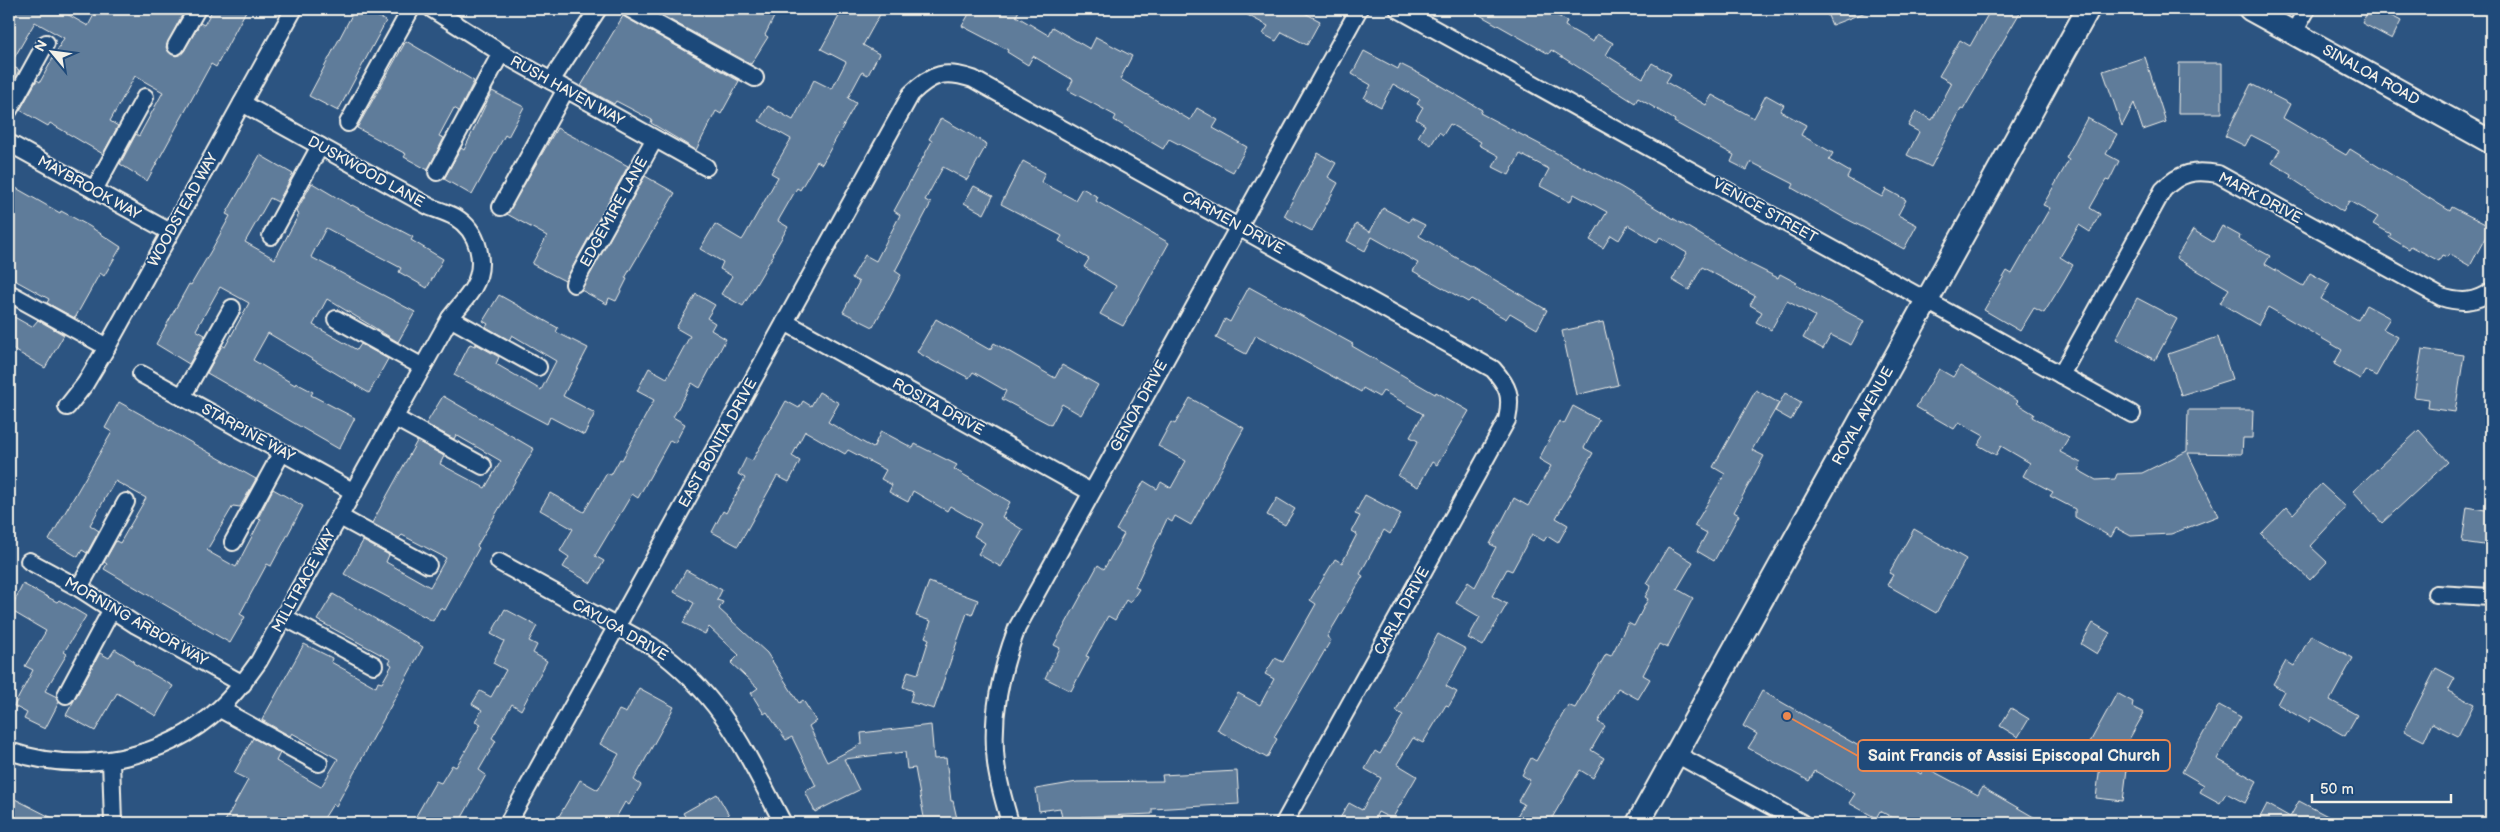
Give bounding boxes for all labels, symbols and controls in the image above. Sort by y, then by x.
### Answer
north arrow [28,28,78,78]
text: N [31,37,51,55]
street label: SINALOA ROAD [2319,40,2423,110]
street label: RUSH HAVEN WAY [507,52,628,130]
street label: DUSKWOOD LANE [304,132,428,212]
street label: WOODSTEAD WAY [144,150,222,270]
street label: MAYBROOK WAY [34,152,144,224]
street label: EDGEMIRE LANE [576,154,652,270]
street label: MARK DRIVE [2215,168,2305,228]
street label: VENICE STREET [1709,174,1821,248]
street label: CARMEN DRIVE [1179,187,1288,259]
street label: GENOA DRIVE [1106,357,1172,455]
street label: ROYAL AVENUE [1828,363,1898,469]
street label: ROSITA DRIVE [889,374,987,440]
street label: EAST BONITA DRIVE [675,375,761,511]
street label: STARPINE WAY [198,400,298,467]
street label: MILLTRACE WAY [268,526,340,636]
street label: CARLA DRIVE [1370,564,1434,658]
street label: MORNING ARBOR WAY [61,573,211,671]
street label: CAYUGA DRIVE [569,595,672,665]
callout: Saint Francis of Assisi Episcopal Church [1858,740,2170,771]
text: Saint Francis of Assisi Episcopal Church [1868,747,2160,766]
scale bar [2312,772,2451,804]
text: 50 m [2320,780,2354,799]

